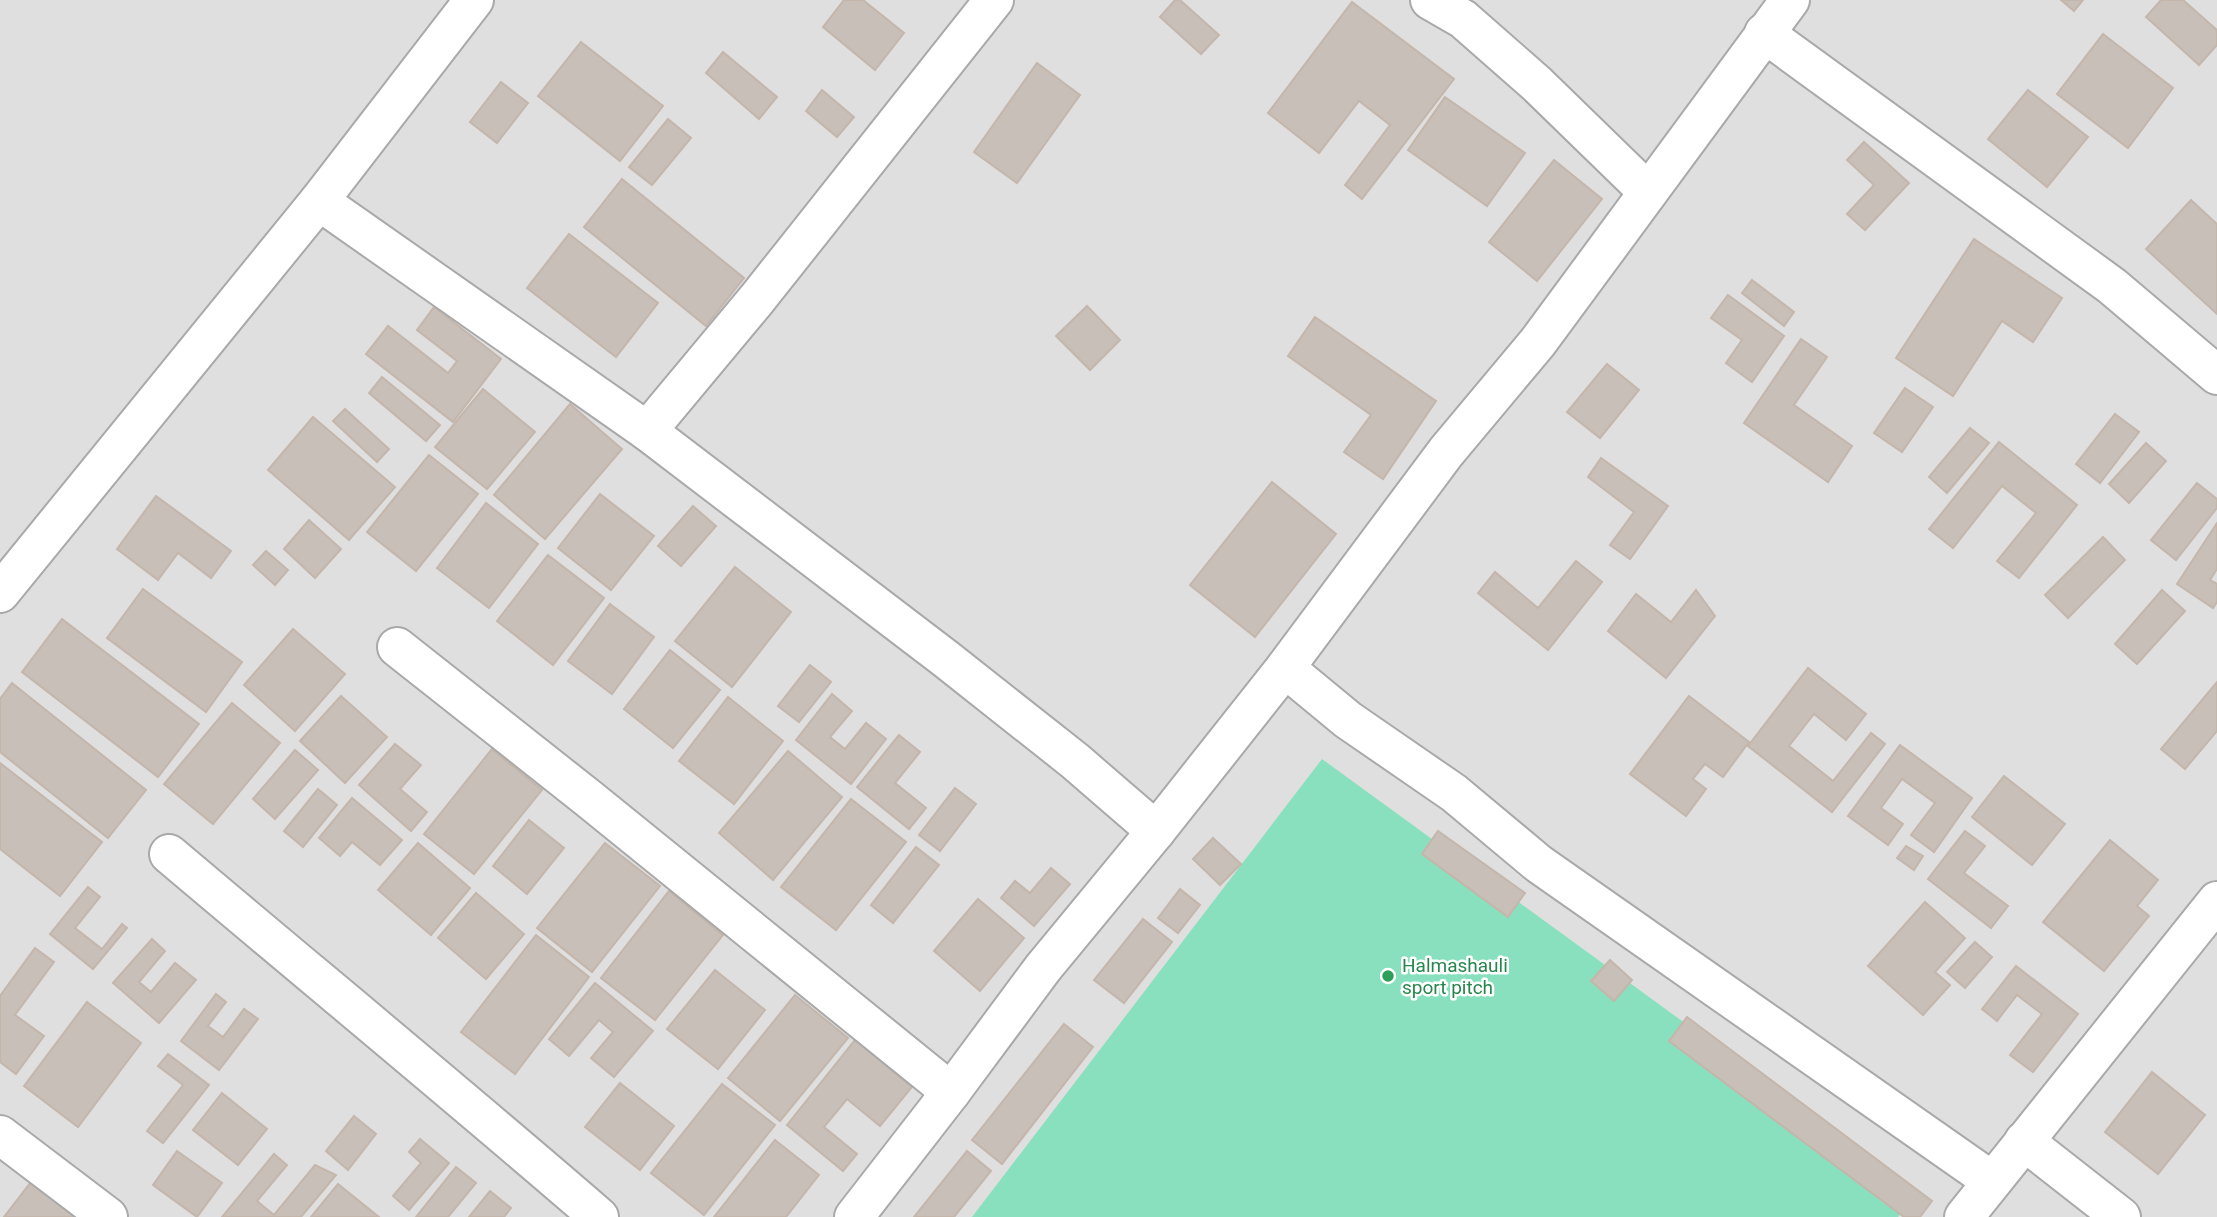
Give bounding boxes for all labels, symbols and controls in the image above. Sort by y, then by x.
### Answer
place label: Halmashauli sport pitch [1402,954,1508,999]
marker: Halmashauli sport pitch [1380,968,1396,984]

